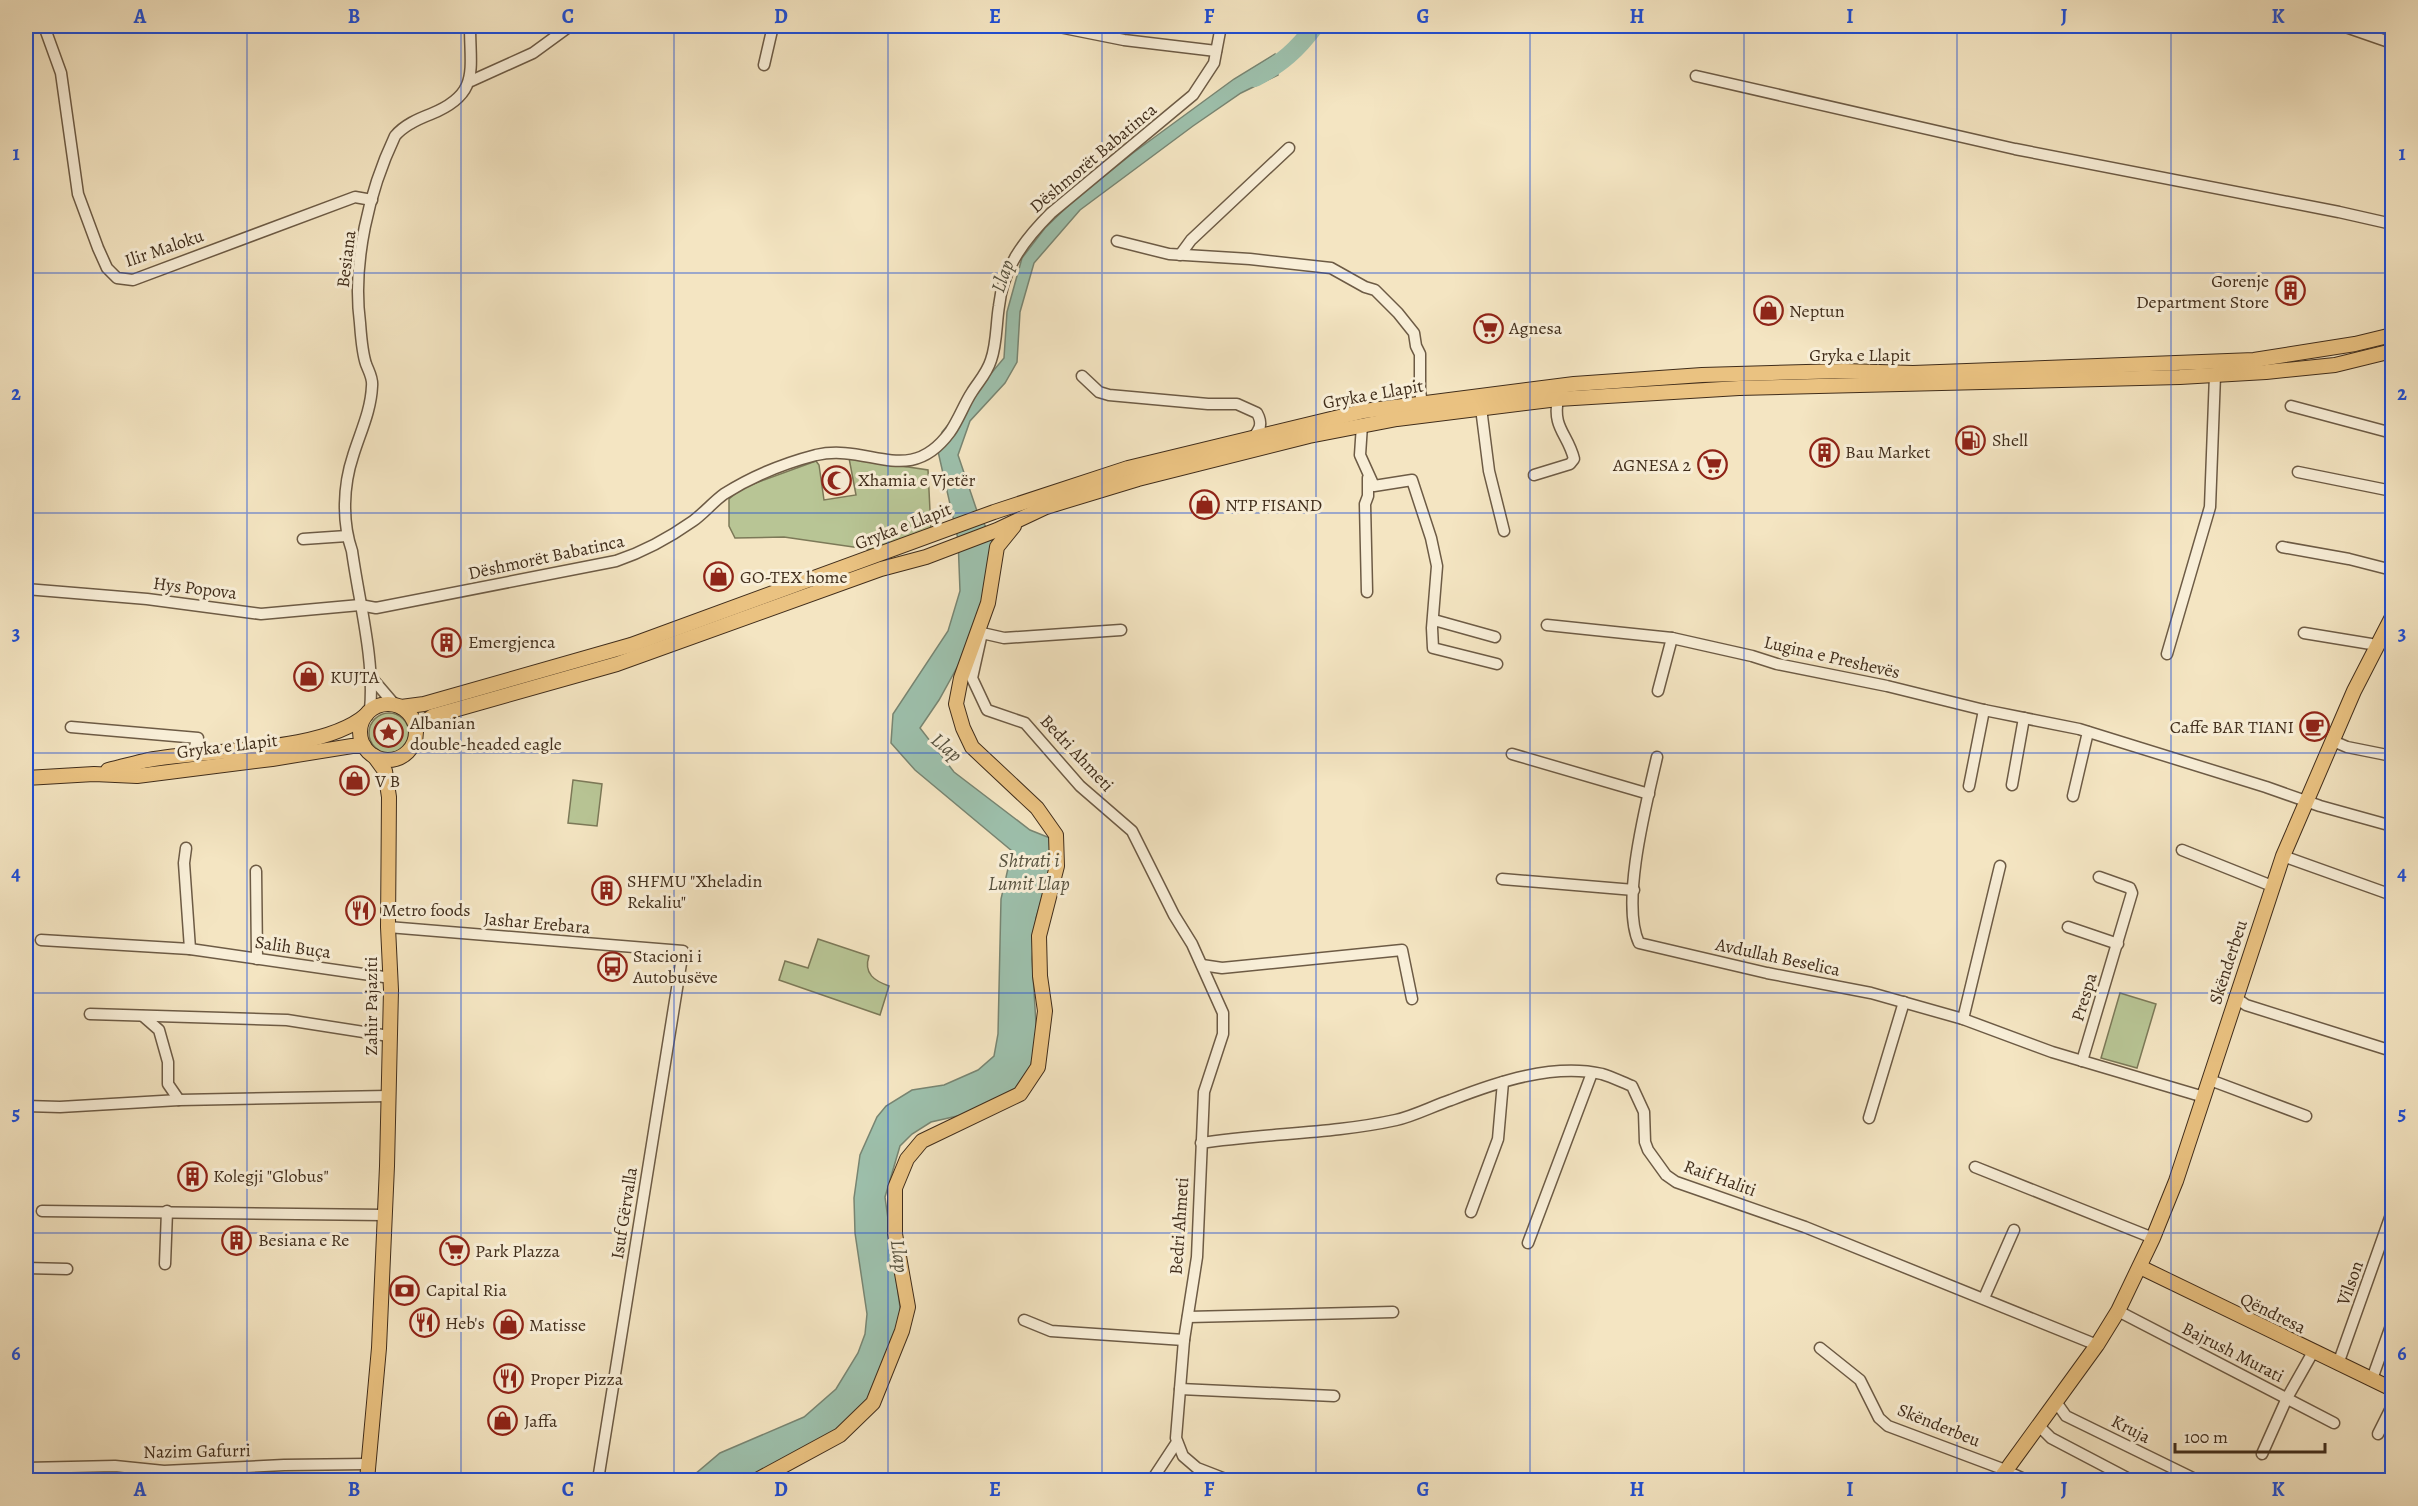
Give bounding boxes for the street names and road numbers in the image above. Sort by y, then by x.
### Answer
street label: Dëshmorët Babatinca [1024,97,1162,218]
street label: Ilir Maloku [121,223,207,273]
street label: Besiana [331,228,361,289]
street label: Gryka e Llapit [1809,343,1911,367]
street label: Gryka e Llapit [1321,373,1425,415]
street label: Gryka e Llapit [851,497,955,555]
street label: Dëshmorët Babatinca [466,529,627,585]
street label: Hys Popova [152,571,239,605]
street label: Lugina e Preshevës [1762,630,1902,684]
street label: Bedri Ahmeti [1035,709,1119,797]
street label: Gryka e Llapit [175,728,279,764]
street label: Jashar Erebara [483,906,592,940]
street label: Skënderbeu [2203,916,2253,1007]
street label: Salih Buça [253,930,333,964]
street label: Avdullah Beselica [1712,932,1843,982]
street label: Zahir Pajaziti [359,957,383,1055]
street label: Prespa [2065,969,2103,1024]
street label: Raif Haliti [1680,1154,1760,1202]
street label: Isuf Gërvalla [605,1165,643,1261]
street label: Bedri Ahmeti [1164,1176,1194,1276]
street label: Vilson [2331,1257,2369,1310]
street label: Qëndresa [2236,1287,2311,1340]
street label: Bajrush Murati [2178,1316,2288,1388]
street label: Skënderbeu [1894,1397,1984,1453]
street label: Kruja [2107,1409,2155,1449]
street label: Nazim Gafurri [143,1438,251,1464]

